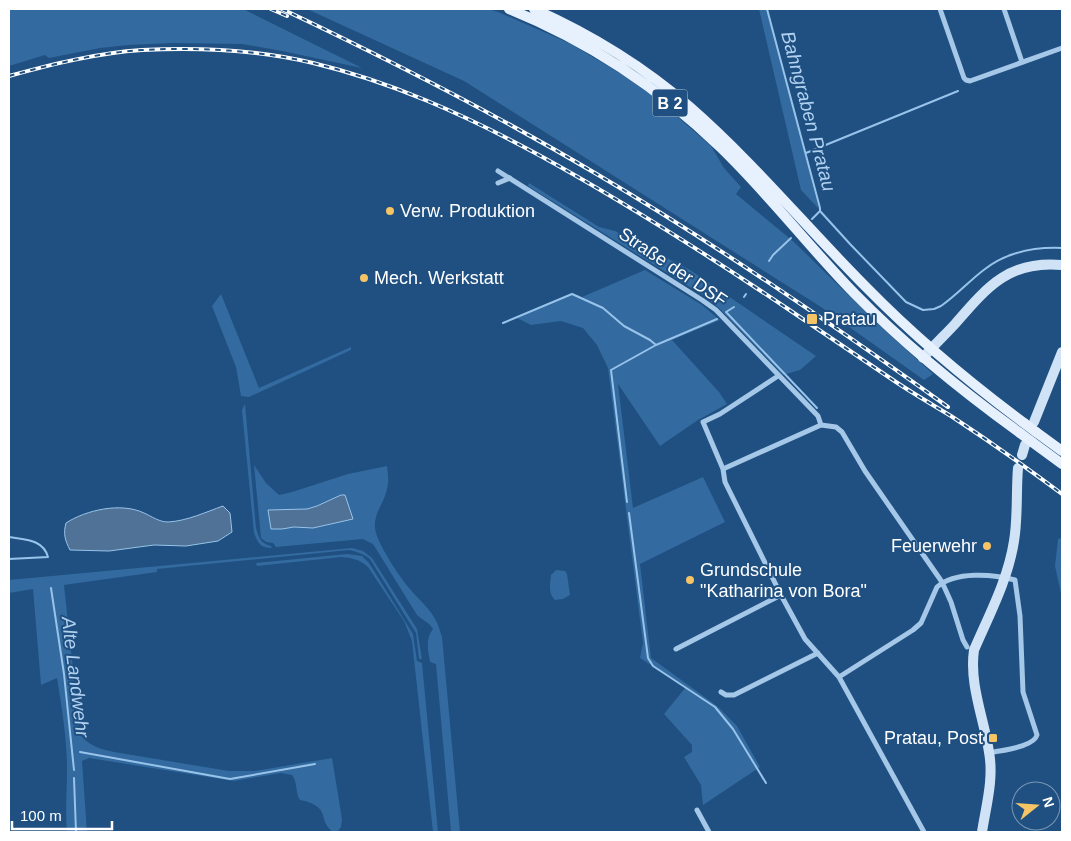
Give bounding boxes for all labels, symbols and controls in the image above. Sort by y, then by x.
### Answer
water label: Bahngraben Pratau [777,29,840,194]
road number: B 2 [652,90,688,116]
place label: Verw. Produktion [400,201,535,221]
marker: Verw. Produktion [384,205,396,217]
street label: Straße der DSF [615,223,731,311]
place label: Mech. Werkstatt [374,268,504,288]
marker: Mech. Werkstatt [358,272,370,284]
place label: Pratau [823,309,876,329]
marker: Pratau [805,312,819,326]
place label: Feuerwehr [891,536,977,556]
marker: Feuerwehr [981,540,993,552]
place label: Grundschule "Katharina von Bora" [700,560,867,601]
marker: Grundschule "Katharina von Bora" [684,574,696,586]
water label: Alte Landwehr [58,615,93,739]
place label: Pratau, Post [884,728,983,748]
marker: Pratau, Post [987,732,999,744]
north arrow [1011,781,1061,831]
text: N [1039,795,1058,809]
scale bar [12,798,112,830]
text: 100 m [20,807,62,824]

